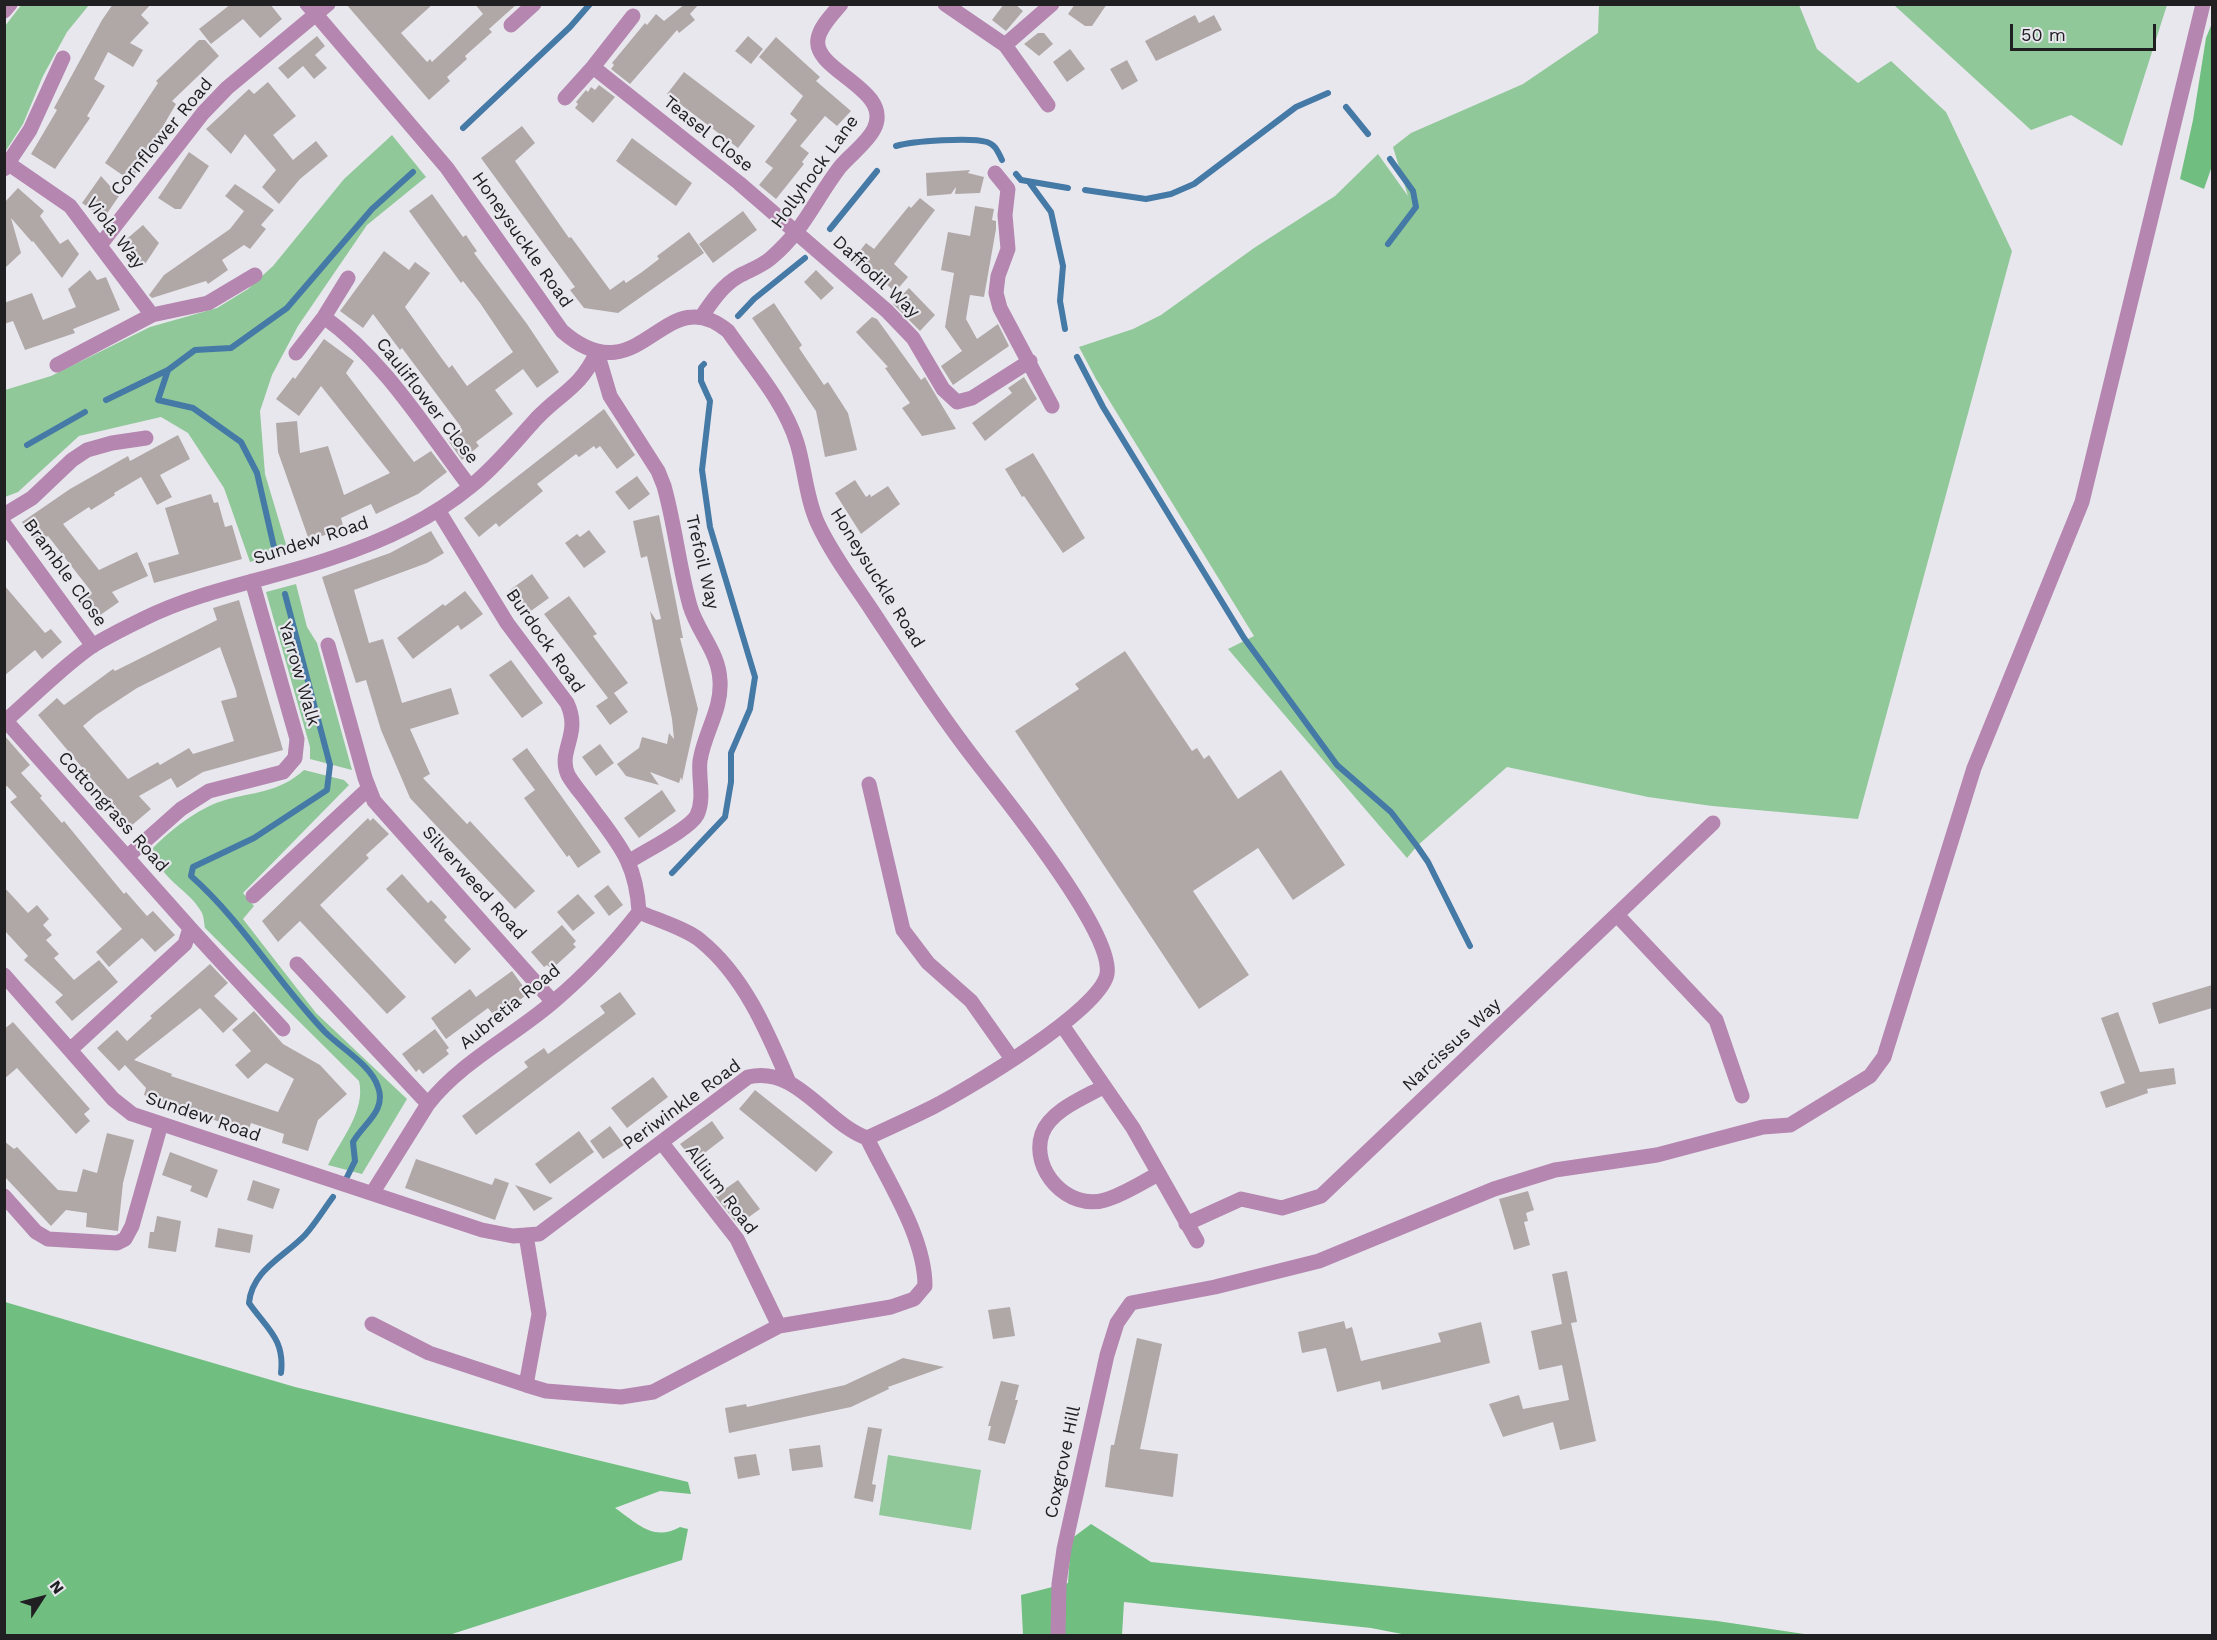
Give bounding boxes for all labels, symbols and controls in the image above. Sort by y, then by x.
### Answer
scale bar [2013,12,2158,50]
text: 50 m [2021,24,2066,45]
street label: Cornflower Road [106,74,218,200]
street label: Teasel Close [659,91,757,177]
street label: Hollyhock Lane [767,111,863,233]
street label: Honeysuckle Road [467,168,577,312]
street label: Viola Way [81,193,149,273]
street label: Daffodil Way [828,231,924,323]
street label: Cauliflower Close [371,334,483,468]
street label: Honeysuckle Road [825,504,929,652]
street label: Sundew Road [250,512,372,570]
street label: Trefoil Way [681,513,723,611]
street label: Bramble Close [19,515,111,631]
street label: Burdock Road [501,585,589,697]
street label: Yarrow Walk [274,619,324,729]
street label: Cottongrass Road [53,747,173,877]
street label: Silverweed Road [417,822,531,944]
street label: Aubretia Road [455,960,565,1054]
street label: Narcissus Way [1398,994,1506,1096]
street label: Periwinkle Road [619,1055,745,1155]
street label: Sundew Road [143,1087,263,1147]
street label: Allium Road [680,1141,762,1239]
street label: Coxgrove Hill [1041,1404,1085,1520]
north arrow [12,1568,72,1628]
text: N [46,1577,68,1598]

